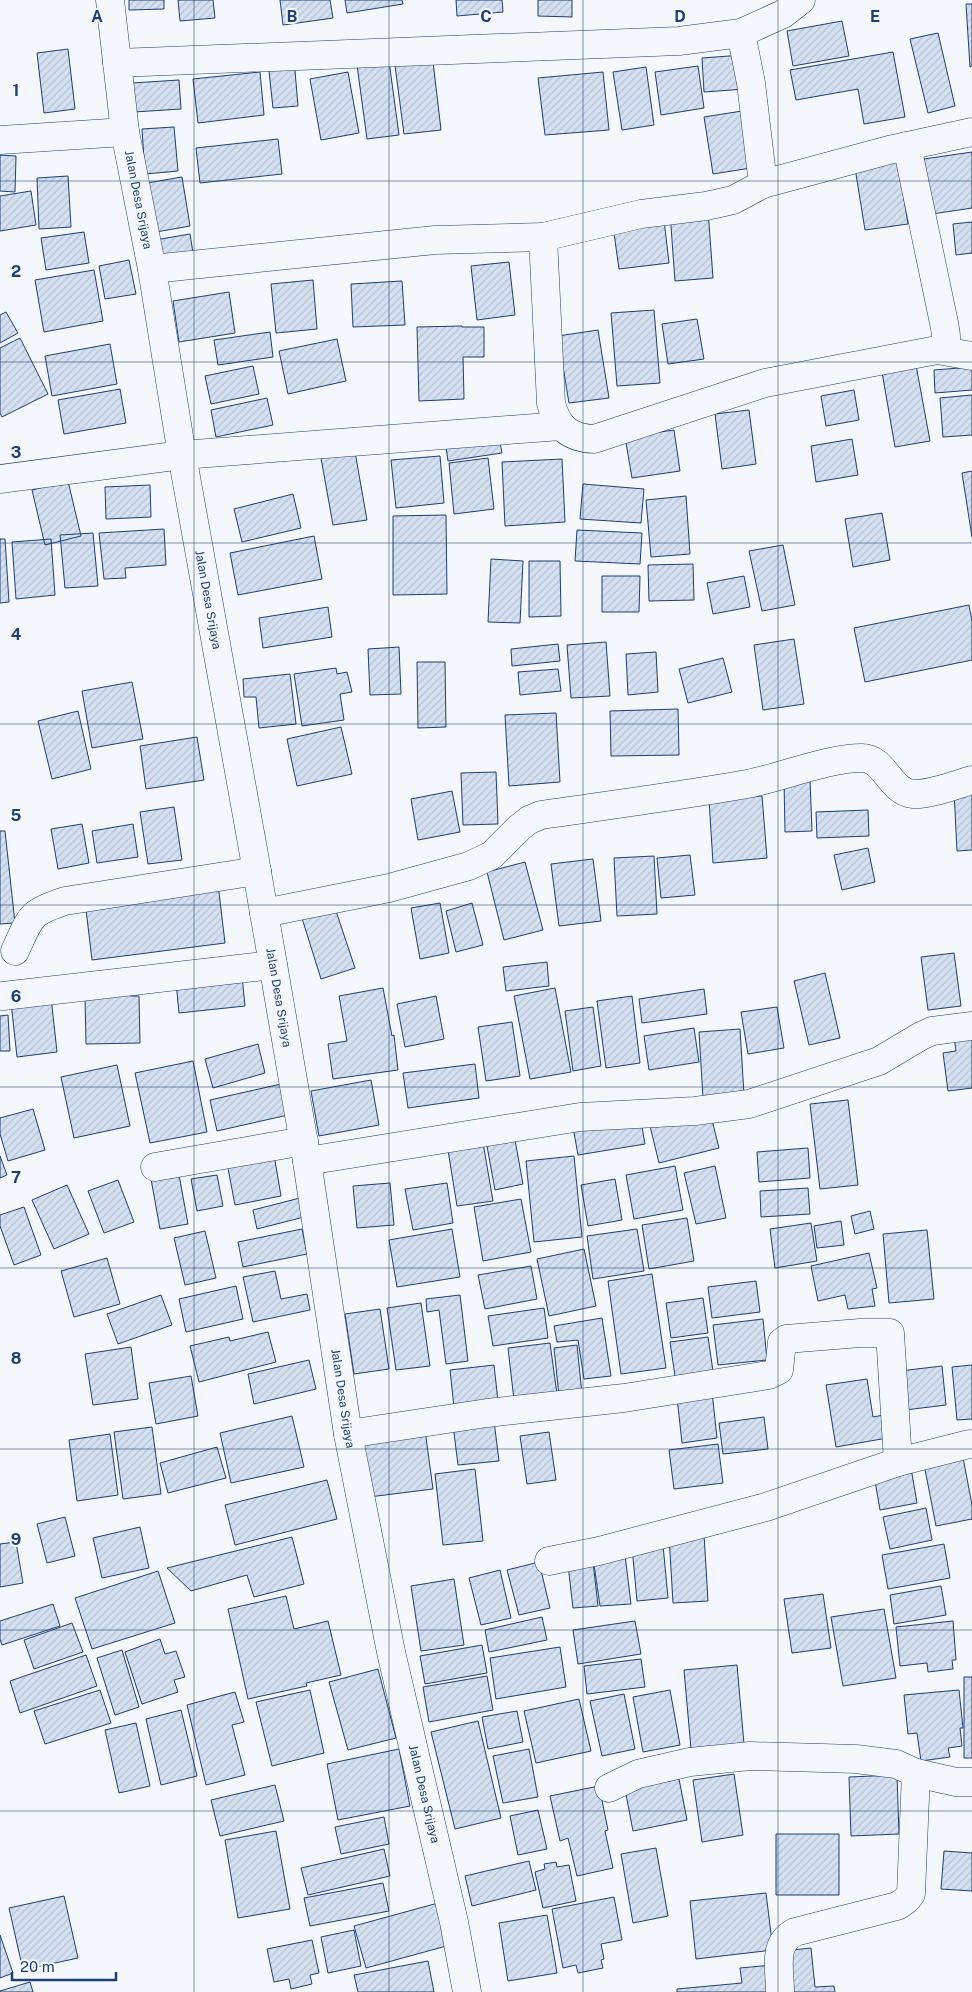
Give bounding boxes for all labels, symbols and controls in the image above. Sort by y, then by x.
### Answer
text: A [91,7,103,26]
text: B [287,7,298,26]
text: C [480,7,492,26]
text: D [674,7,686,26]
text: E [870,7,880,26]
text: 1 [13,81,19,100]
street label: Jalan Desa Srijaya [122,149,155,250]
text: 2 [11,262,21,281]
text: 3 [11,443,21,462]
street label: Jalan Desa Srijaya [192,549,224,650]
text: 4 [11,625,22,644]
text: 5 [11,806,22,825]
street label: Jalan Desa Srijaya [263,947,294,1048]
text: 6 [11,987,21,1006]
text: 7 [11,1168,21,1187]
street label: Jalan Desa Srijaya [328,1348,358,1449]
text: 8 [11,1349,22,1368]
text: 9 [11,1530,21,1549]
street label: Jalan Desa Srijaya [406,1744,442,1845]
scale bar [12,1950,116,1982]
text: 20 m [20,1958,55,1975]

